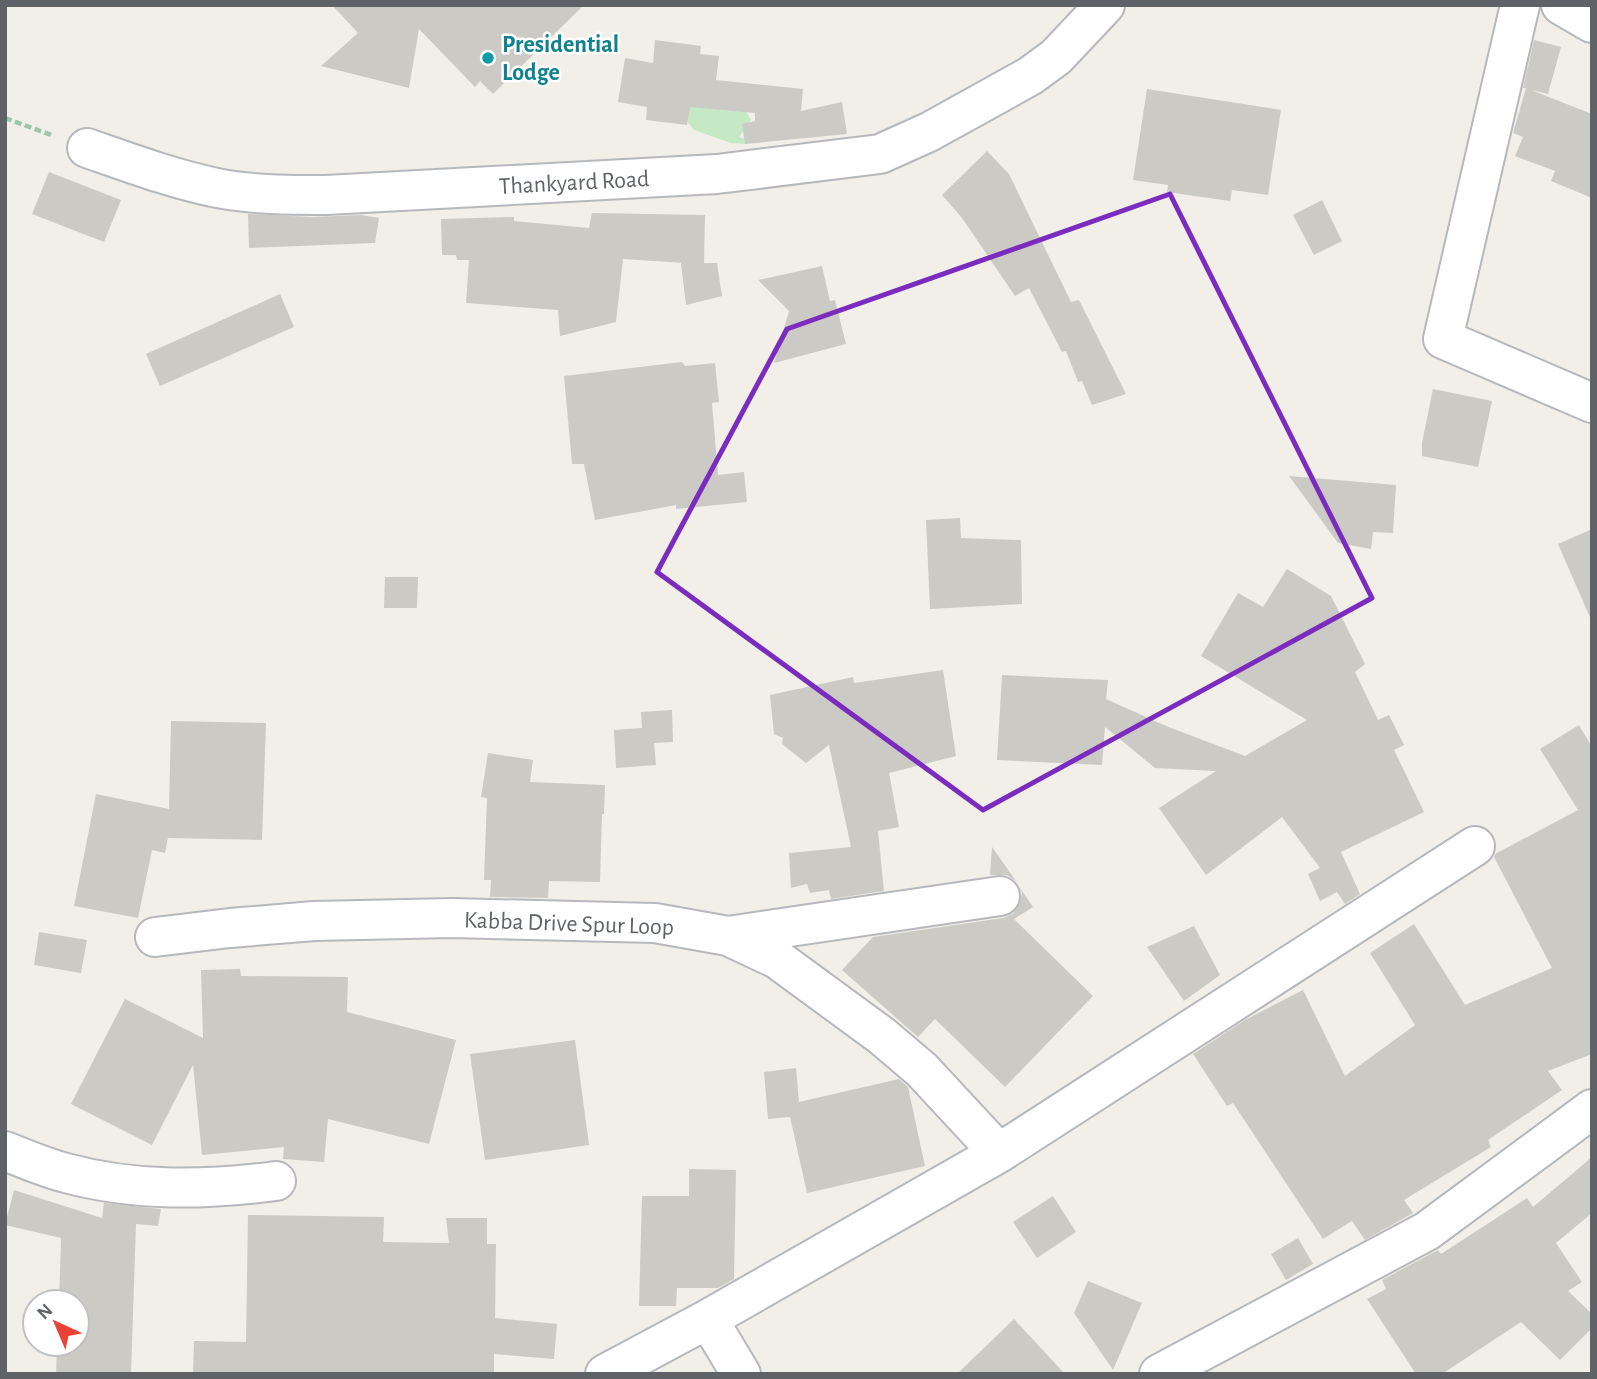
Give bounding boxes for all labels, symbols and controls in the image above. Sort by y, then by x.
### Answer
place label: Presidential Lodge [502,33,619,85]
marker: Presidential Lodge [480,50,496,66]
street label: Thankyard Road [498,167,650,199]
street label: Kabba Drive Spur Loop [463,908,674,940]
north arrow [21,1288,91,1358]
text: N [34,1300,57,1323]

